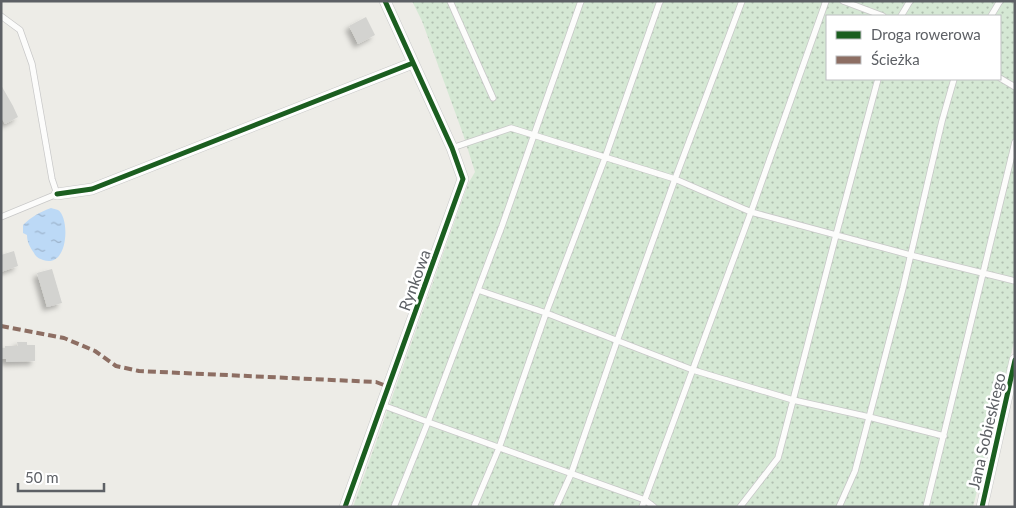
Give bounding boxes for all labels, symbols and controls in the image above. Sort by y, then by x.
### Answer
legend [826,15,1001,80]
text: Droga rowerowa [871,25,981,43]
text: Ścieżka [871,50,920,68]
street label: Rynkowa [394,247,434,313]
street label: Jana Sobieskiego [963,371,1009,491]
scale bar [18,460,104,492]
text: 50 m [25,468,59,486]

